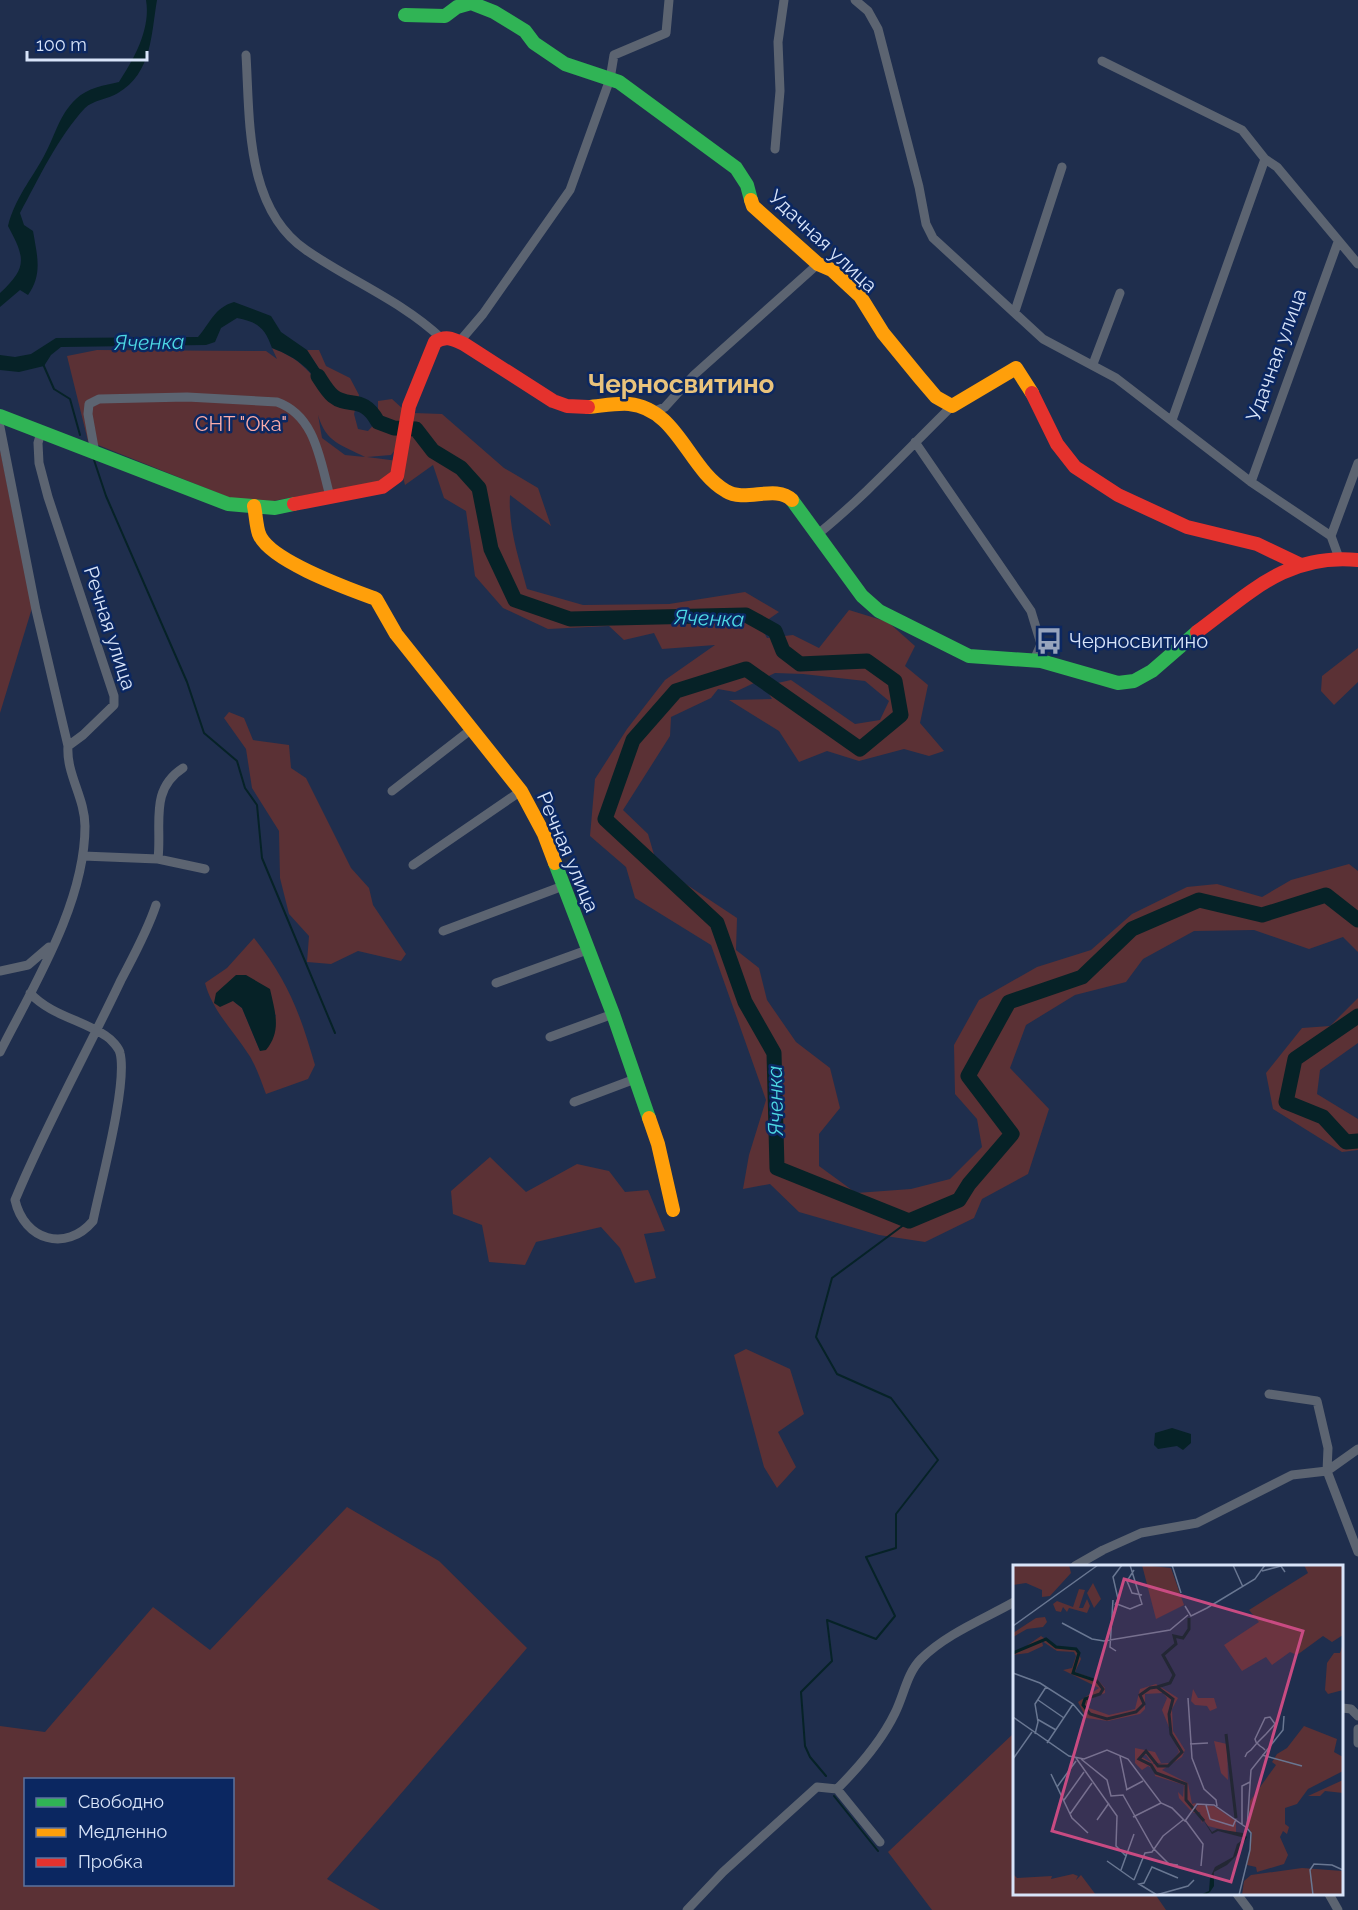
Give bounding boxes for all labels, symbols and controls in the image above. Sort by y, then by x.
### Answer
scale bar [27,24,147,62]
text: 100 m [36,34,87,55]
street label: Удачная улица [764,185,882,297]
street label: Удачная улица [1241,285,1311,425]
water label: Яченка [113,329,185,355]
district label: Черносвитино [588,369,774,399]
park label: СНТ "Ока" [195,412,287,436]
street label: Речная улица [79,563,141,693]
water label: Яченка [673,604,745,632]
bus stop icon: Черносвитино [1034,626,1064,656]
place label: Черносвитино [1069,629,1208,653]
street label: Речная улица [532,788,604,916]
water label: Яченка [762,1065,788,1137]
inset map [1013,1565,1343,1895]
legend [24,1778,234,1886]
text: Свободно [78,1791,164,1812]
text: Медленно [78,1821,167,1842]
text: Пробка [78,1851,143,1872]

